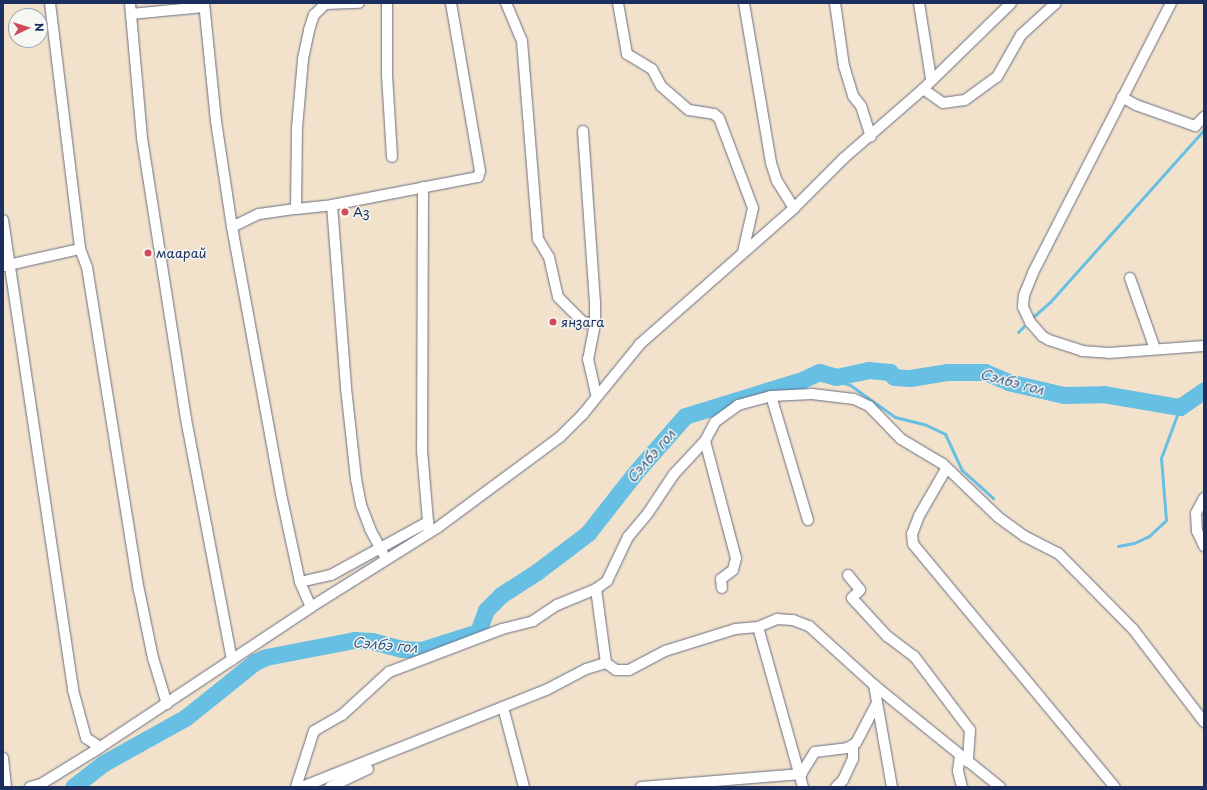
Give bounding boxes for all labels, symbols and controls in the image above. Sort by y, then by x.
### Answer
north arrow [8,8,48,48]
text: N [31,22,48,32]
place label: Аз [353,204,370,220]
marker: Аз [340,207,350,217]
place label: маарай [156,245,206,261]
marker: маарай [143,248,153,258]
place label: янзага [561,314,604,330]
marker: янзага [548,317,558,327]
water label: Сэлбэ гол [978,365,1046,399]
water label: Сэлбэ гол [623,426,679,486]
water label: Сэлбэ гол [352,634,418,656]

